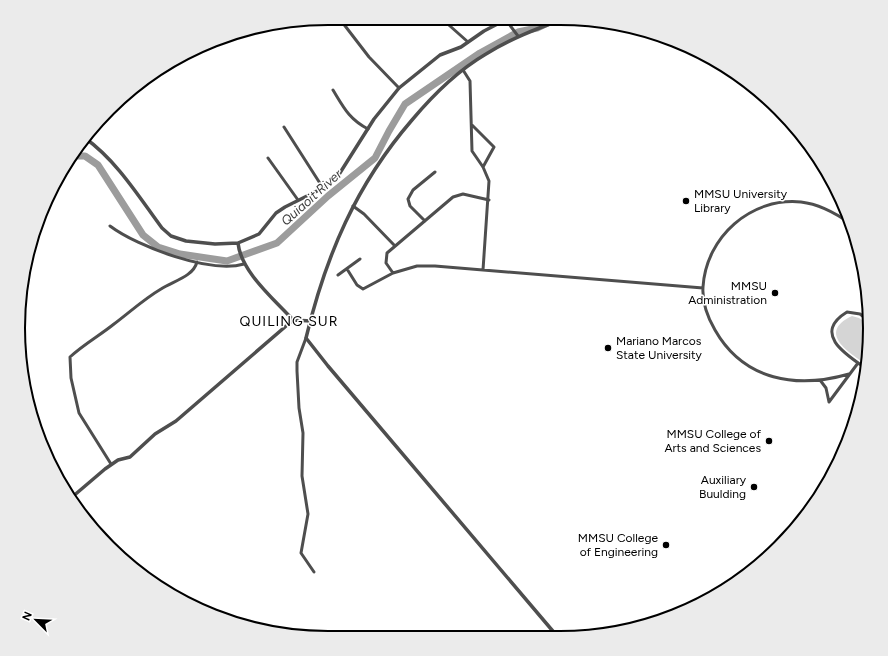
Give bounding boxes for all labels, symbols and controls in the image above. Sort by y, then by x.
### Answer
water label: Quiaoit River [278,166,345,228]
place label: MMSU University Library [694,187,788,215]
marker: MMSU University Library [681,196,691,206]
place label: MMSU Administration [688,279,767,307]
marker: MMSU Administration [770,288,780,298]
district label: QUILING SUR [240,313,338,330]
place label: Mariano Marcos State University [616,334,703,362]
marker: Mariano Marcos State University [603,343,613,353]
place label: MMSU College of Arts and Sciences [664,427,762,455]
marker: MMSU College of Arts and Sciences [764,436,774,446]
place label: Auxiliary Buulding [699,473,747,501]
marker: Auxiliary Buulding [749,482,759,492]
place label: MMSU College of Engineering [578,531,658,559]
marker: MMSU College of Engineering [661,540,671,550]
north arrow [16,600,56,640]
text: N [20,610,35,623]

